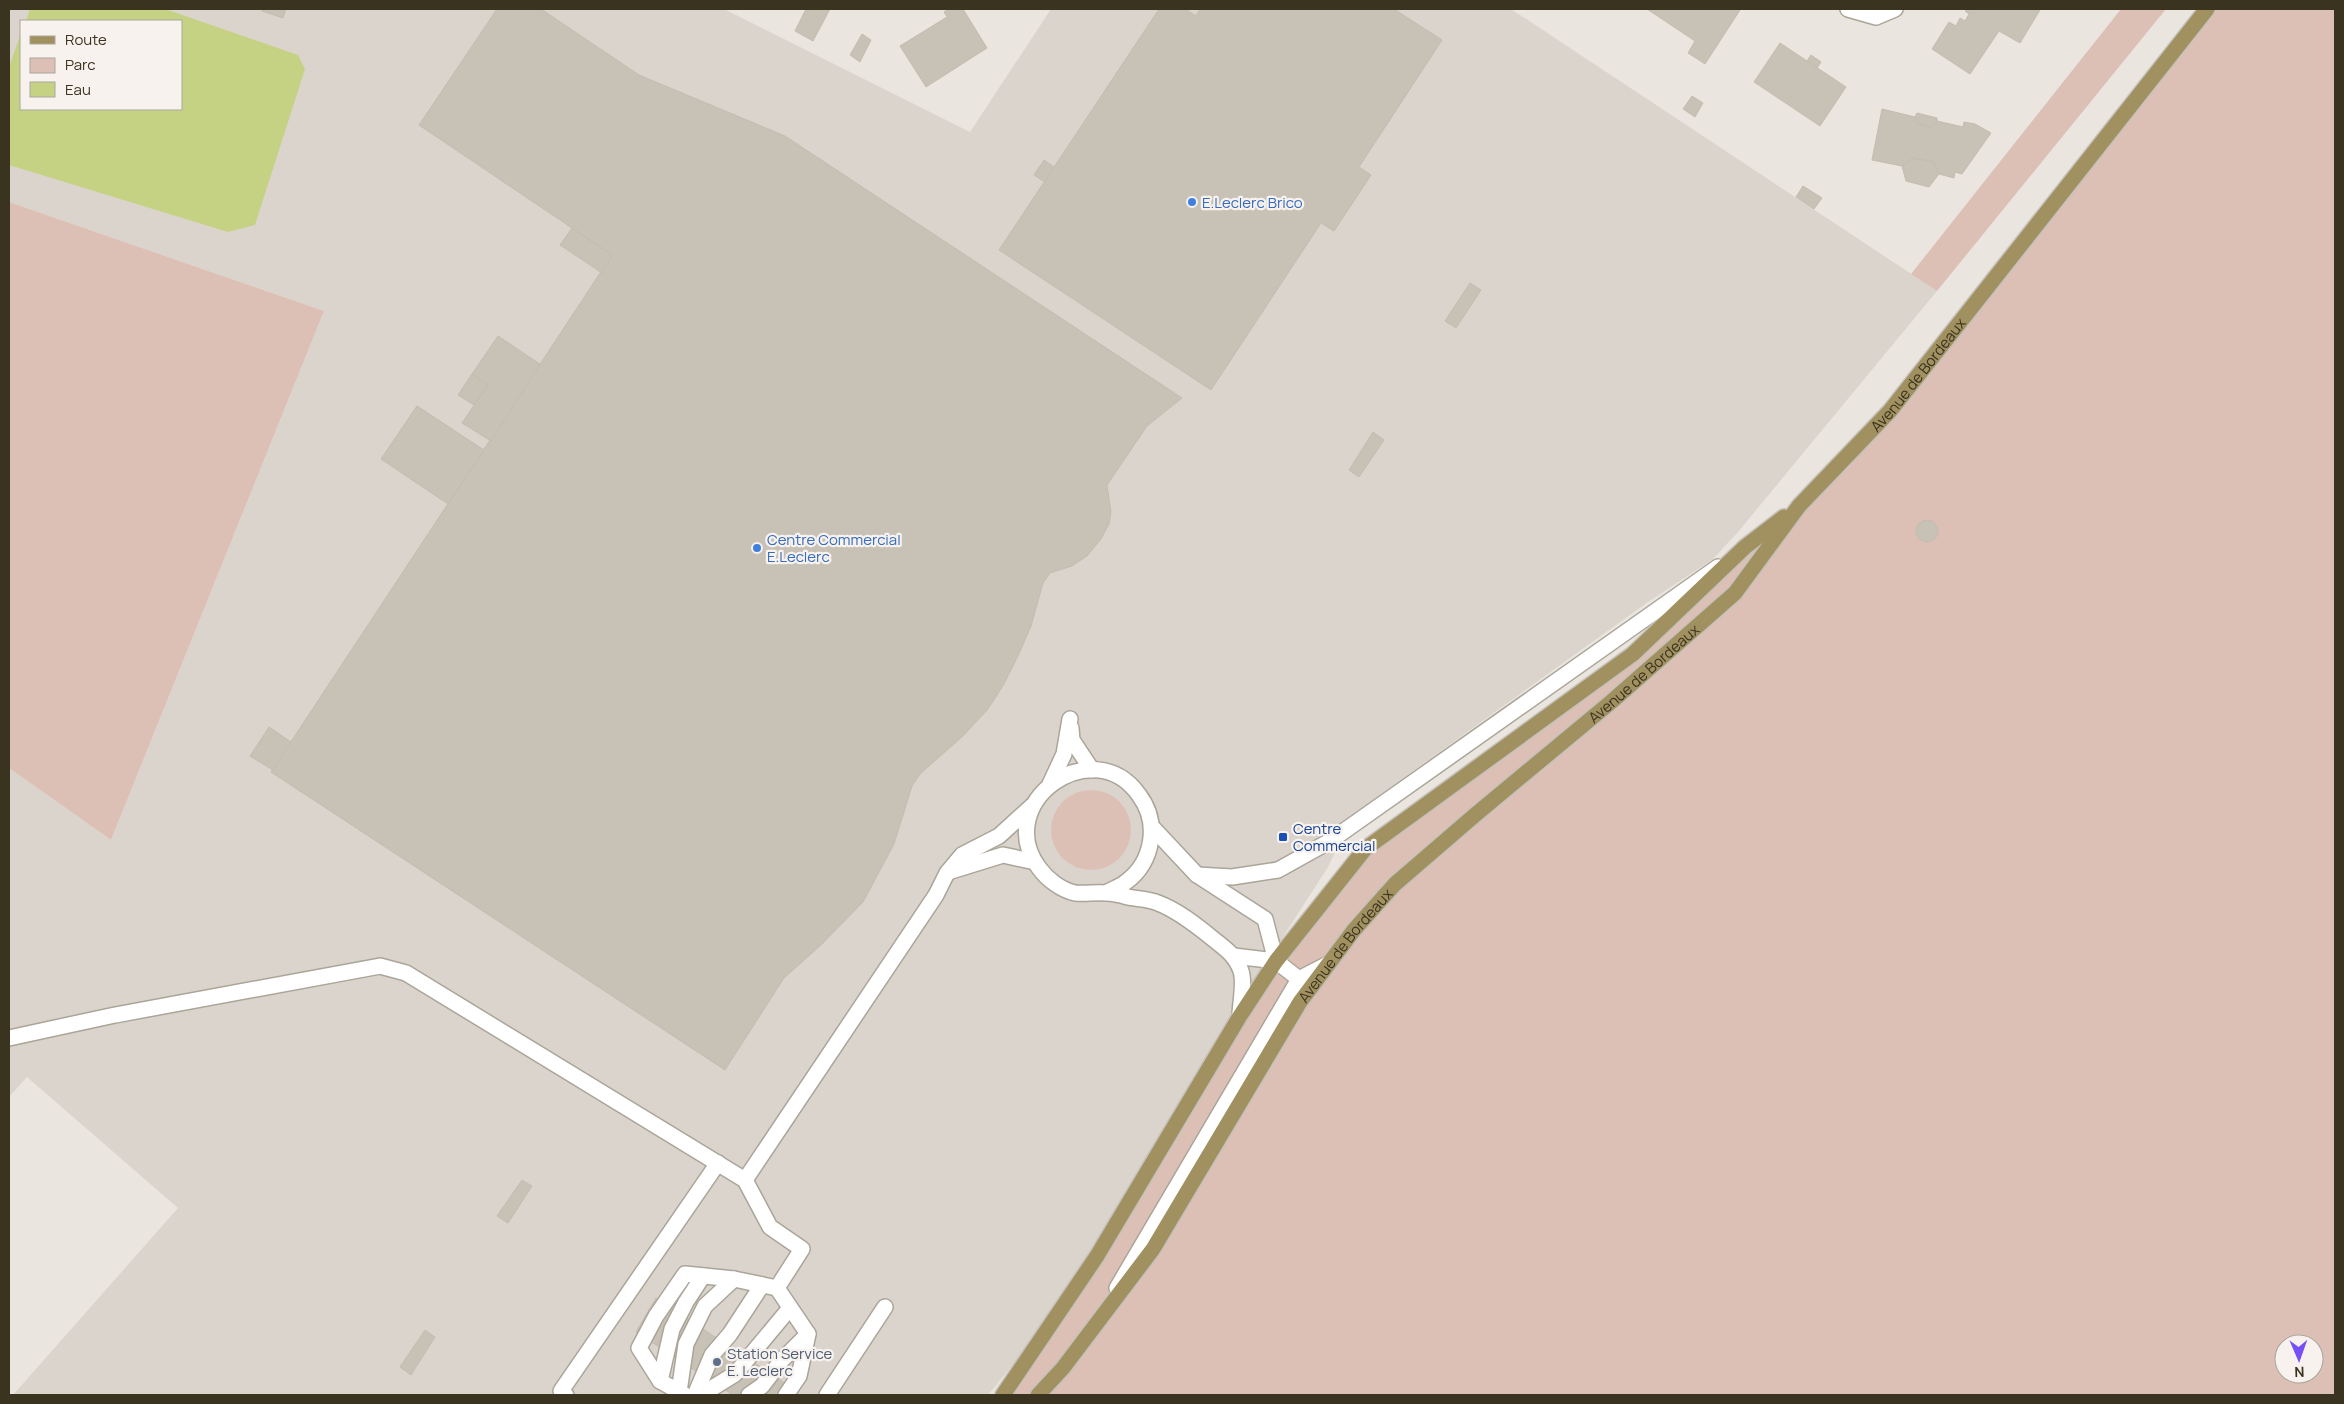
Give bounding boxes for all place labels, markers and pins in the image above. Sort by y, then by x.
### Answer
place label: E.Leclerc Brico [1202,192,1303,213]
marker: E.Leclerc Brico [1186,196,1198,208]
place label: Centre Commercial E.Leclerc [767,529,901,567]
marker: Centre Commercial E.Leclerc [751,542,763,554]
place label: Centre Commercial [1293,818,1375,856]
marker: Centre Commercial [1277,831,1289,843]
place label: Station Service E. Leclerc [727,1343,833,1381]
marker: Station Service E. Leclerc [711,1356,723,1368]

